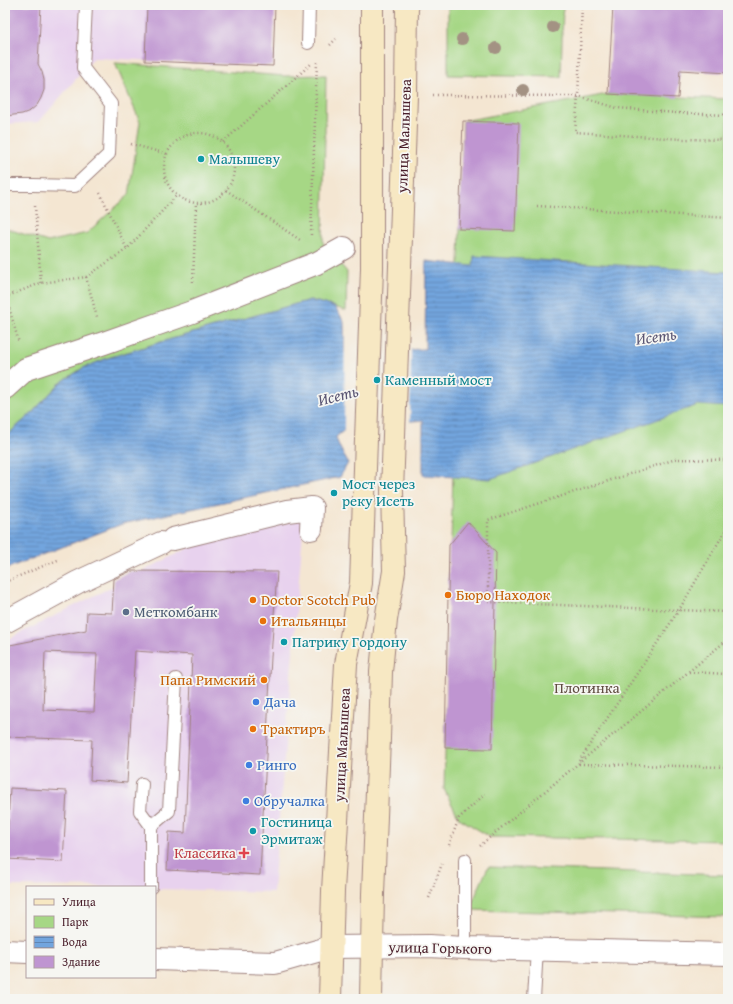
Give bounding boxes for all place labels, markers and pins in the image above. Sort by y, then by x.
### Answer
place label: Малышеву [209,148,280,169]
marker: Малышеву [196,154,206,164]
place label: Каменный мост [385,369,492,390]
marker: Каменный мост [372,375,382,385]
place label: Мост через реку Исеть [342,473,415,511]
marker: Мост через реку Исеть [329,488,339,498]
place label: Бюро Находок [456,584,551,605]
place label: Doctor Scotch Pub [261,589,376,610]
marker: Бюро Находок [443,590,453,600]
marker: Doctor Scotch Pub [248,595,258,605]
place label: Меткомбанк [134,601,218,622]
marker: Меткомбанк [121,607,131,617]
place label: Итальянцы [271,610,347,631]
marker: Итальянцы [258,616,268,626]
place label: Патрику Гордону [292,631,407,652]
marker: Патрику Гордону [279,637,289,647]
place label: Папа Римский [160,669,256,690]
marker: Папа Римский [259,675,269,685]
place label: Дача [263,691,297,712]
marker: Дача [251,697,261,707]
place label: Трактиръ [261,718,326,739]
marker: Трактиръ [248,724,258,734]
place label: Ринго [257,754,297,775]
marker: Ринго [244,760,254,770]
place label: Обручалка [254,790,326,811]
marker: Обручалка [241,796,251,806]
place label: Гостиница Эрмитаж [261,811,333,849]
marker: Гостиница Эрмитаж [248,826,258,836]
place label: Классика [174,842,237,863]
marker: Классика [239,848,249,858]

